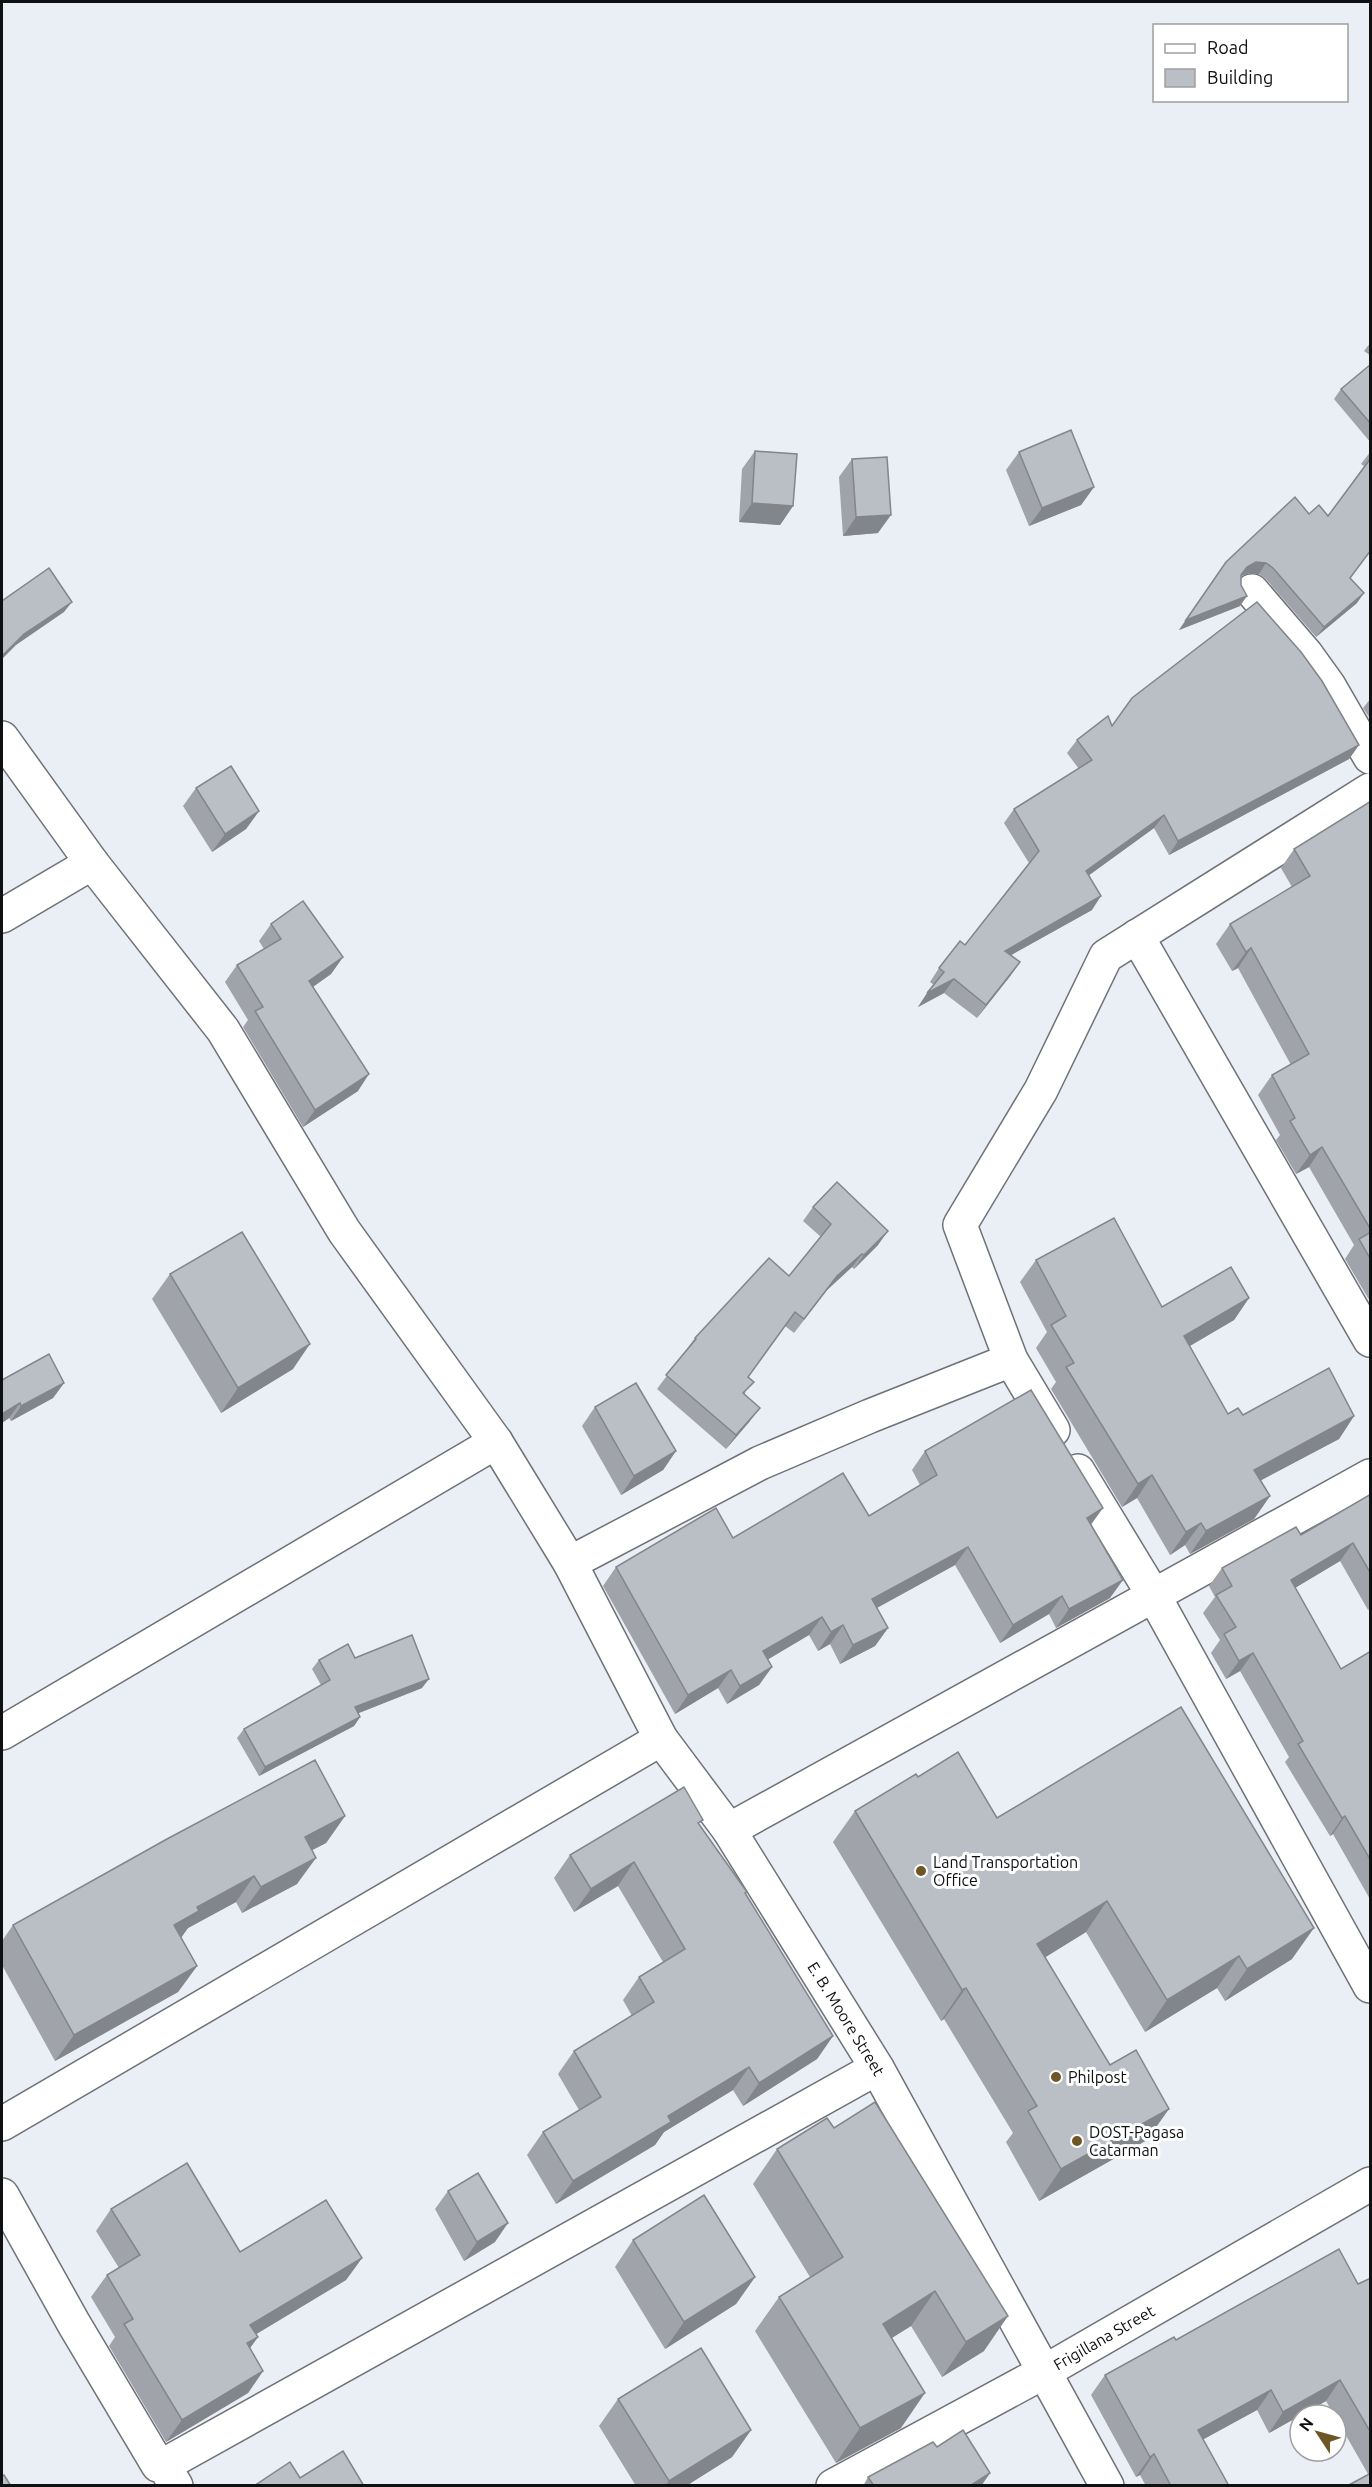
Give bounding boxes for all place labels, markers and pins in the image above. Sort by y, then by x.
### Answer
place label: Land Transportation Office [933,1853,1078,1889]
marker: Land Transportation Office [914,1864,928,1878]
place label: Philpost [1068,2068,1127,2086]
marker: Philpost [1049,2070,1063,2084]
place label: DOST-Pagasa Catarman [1089,2123,1184,2159]
marker: DOST-Pagasa Catarman [1070,2134,1084,2148]

